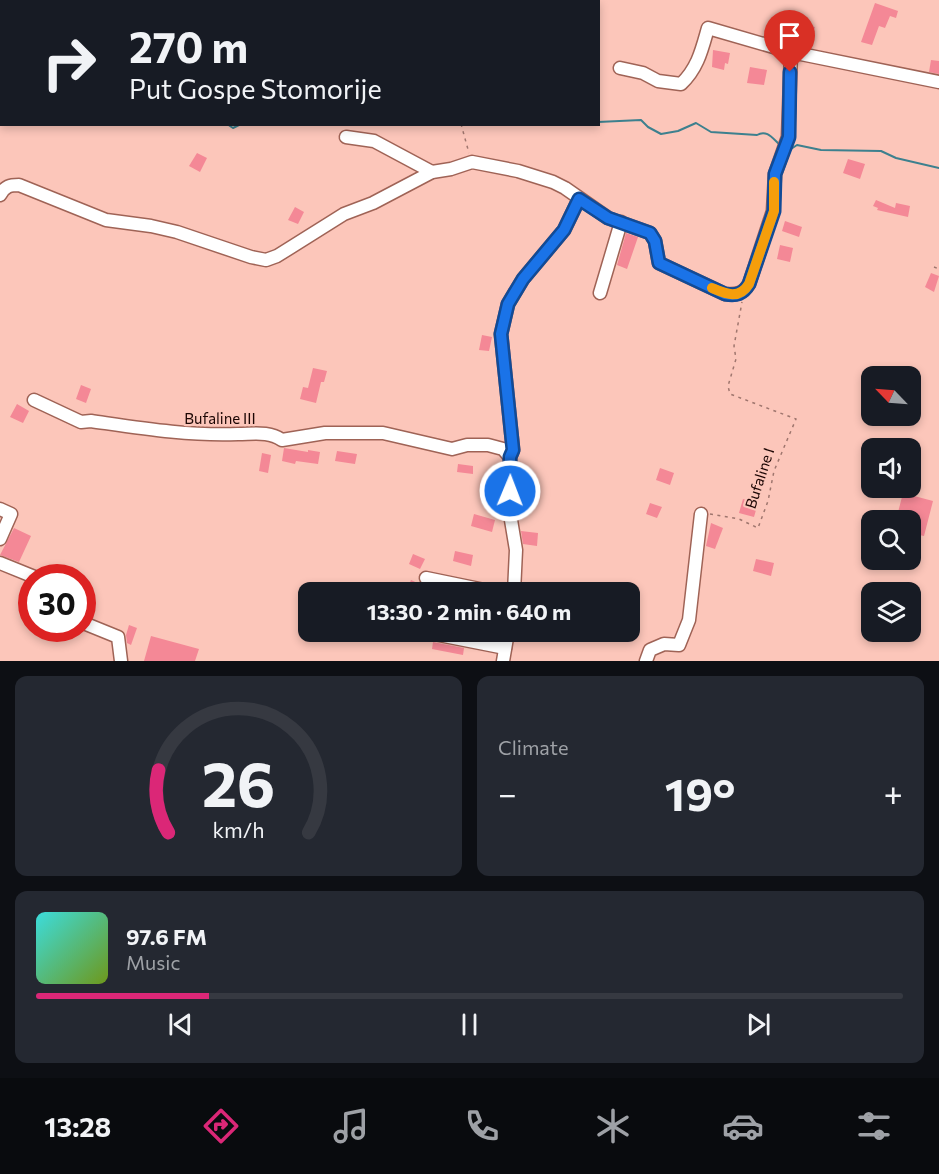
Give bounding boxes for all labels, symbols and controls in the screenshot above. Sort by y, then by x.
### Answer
pin [764,10,815,72]
icon: arrive [773,19,806,52]
text: 270 m [129,20,248,72]
icon: right [30,24,108,102]
text: Put Gospe Stomorije [129,72,382,105]
north arrow [861,366,921,426]
map controls [861,366,921,642]
street label: Bufaline III [184,409,256,427]
button: sound [861,438,921,498]
street label: Bufaline I [741,445,777,511]
position arrow [478,459,542,523]
button: search [861,510,921,570]
speed limit sign: 30 [18,564,96,642]
button: layers [861,582,921,642]
text: 13:30 · 2 min · 640 m [367,598,571,625]
text: Climate [498,735,568,759]
text: 26 [202,744,275,820]
text: 19° [665,765,735,820]
text: − [498,772,517,813]
text: + [884,772,903,813]
text: km/h [212,816,265,842]
text: 97.6 FM [126,923,207,950]
text: Music [126,950,180,974]
icon: previous [164,1008,197,1041]
icon: pause [453,1008,486,1041]
icon: next [742,1008,775,1041]
icon: directions [200,1105,242,1147]
icon: music [330,1105,372,1147]
icon: phone [461,1105,503,1147]
icon: climate [592,1105,634,1147]
icon: car [722,1105,764,1147]
icon: filters [853,1105,895,1147]
text: 13:28 [44,1110,111,1143]

